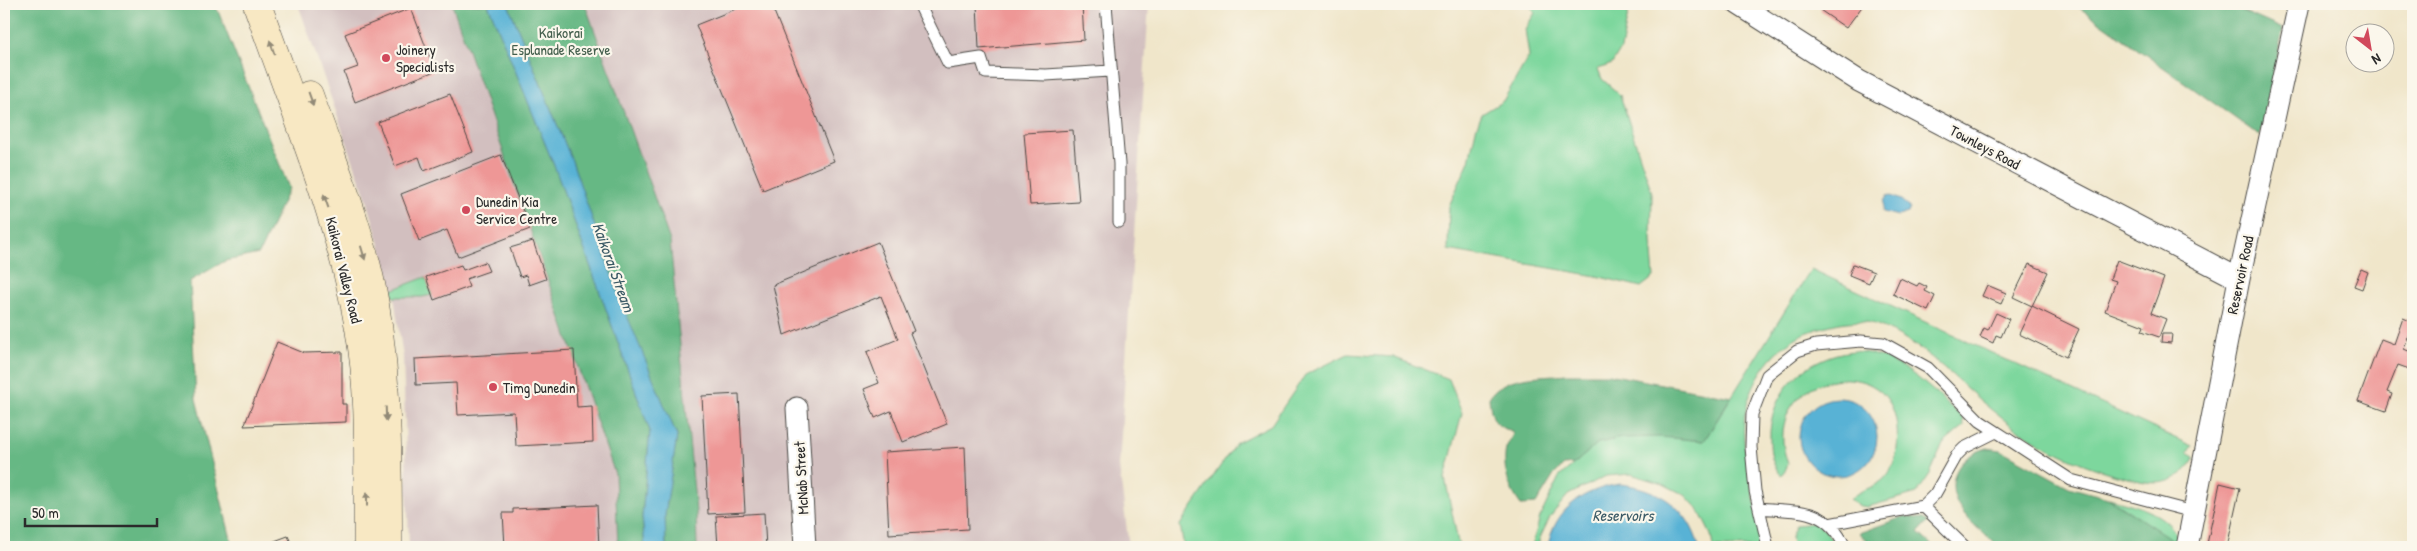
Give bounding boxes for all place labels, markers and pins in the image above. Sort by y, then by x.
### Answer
place label: Joinery Specialists [396,39,455,77]
marker: Joinery Specialists [380,52,392,64]
place label: Dunedin Kia Service Centre [476,191,557,229]
marker: Dunedin Kia Service Centre [460,204,472,216]
place label: Timg Dunedin [503,377,576,398]
marker: Timg Dunedin [487,381,499,393]

